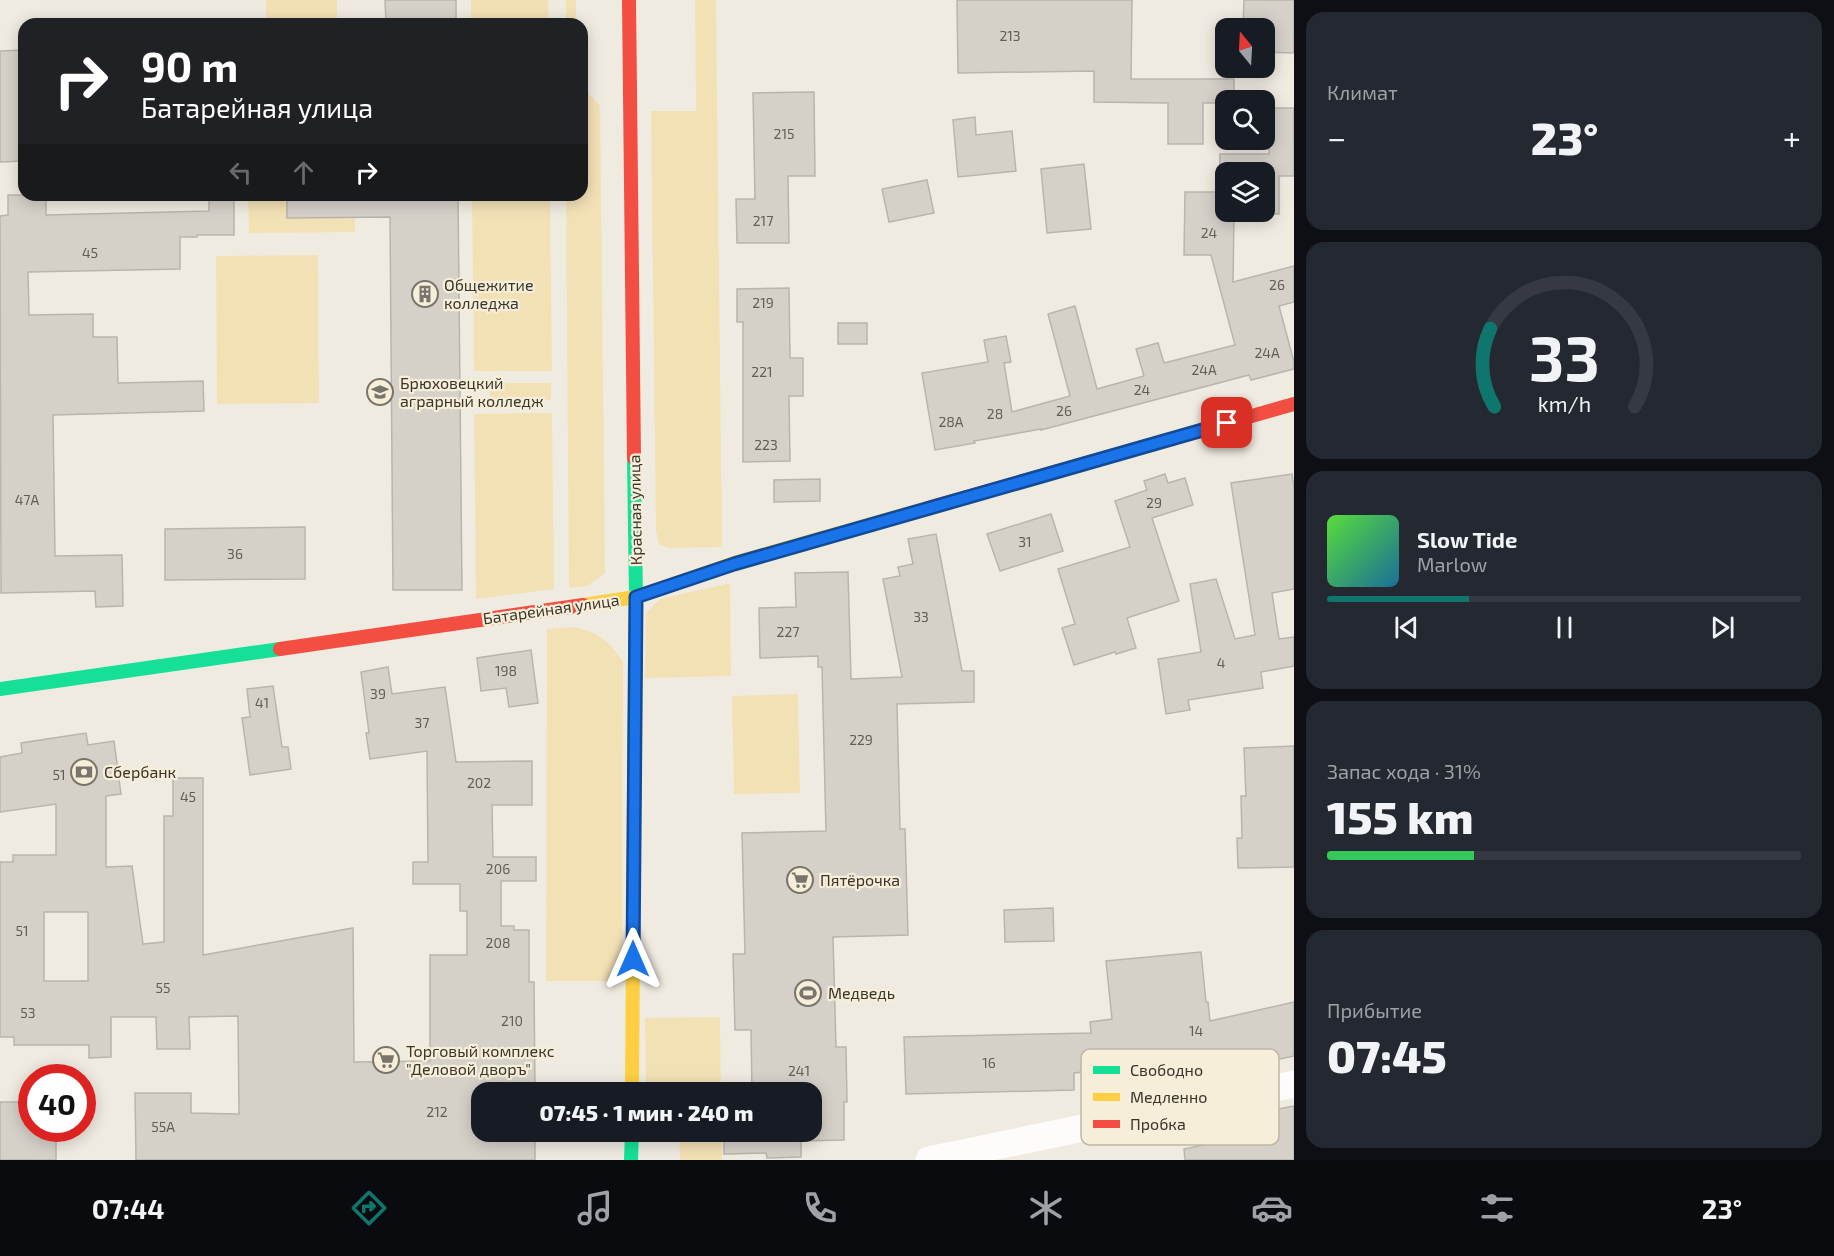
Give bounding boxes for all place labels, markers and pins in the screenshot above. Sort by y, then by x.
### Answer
place label: Общежитие колледжа [444,275,534,312]
building icon: Общежитие колледжа [410,279,440,309]
place label: Брюховецкий аграрный колледж [400,373,544,410]
school or university icon: Брюховецкий аграрный колледж [365,377,395,407]
pin [1201,397,1252,448]
bank icon: Сбербанк [69,757,99,787]
place label: Сбербанк [104,762,177,781]
supermarket icon: Пятёрочка [785,865,815,895]
place label: Пятёрочка [820,870,900,889]
sports icon: Медведь [793,978,823,1008]
place label: Медведь [828,983,895,1002]
place label: Торговый комплекс "Деловой дворъ" [406,1041,555,1078]
supermarket icon: Торговый комплекс "Деловой дворъ" [371,1045,401,1075]

